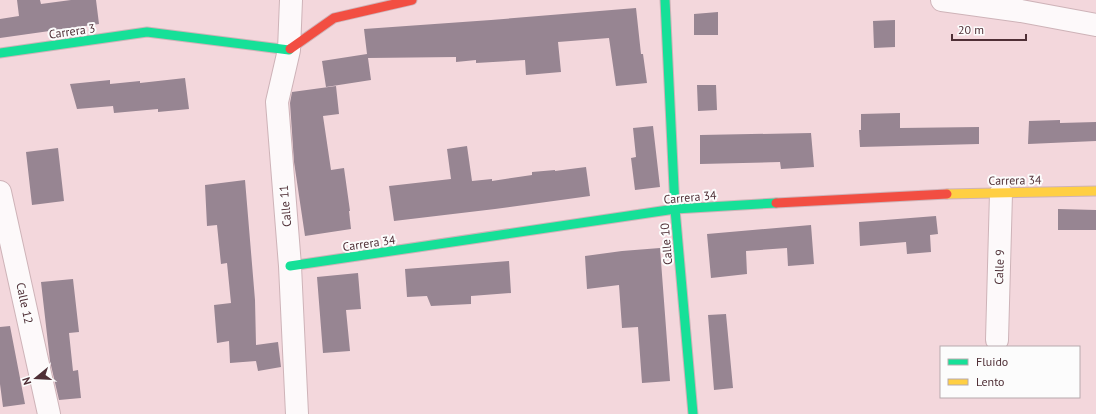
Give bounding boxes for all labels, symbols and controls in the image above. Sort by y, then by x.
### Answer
scale bar [952,16,1026,42]
street label: Carrera 3 [48,20,96,42]
text: 20 m [958,22,984,37]
street label: Carrera 34 [988,172,1042,188]
street label: Calle 11 [276,184,294,228]
street label: Carrera 34 [663,187,718,207]
street label: Calle 10 [657,222,675,266]
street label: Carrera 34 [342,232,397,254]
street label: Calle 9 [991,249,1007,285]
street label: Calle 12 [13,281,37,325]
legend [940,346,1080,398]
text: Fluido [976,354,1008,369]
north arrow [16,358,56,398]
text: Lento [976,374,1005,389]
text: N [19,375,34,387]

